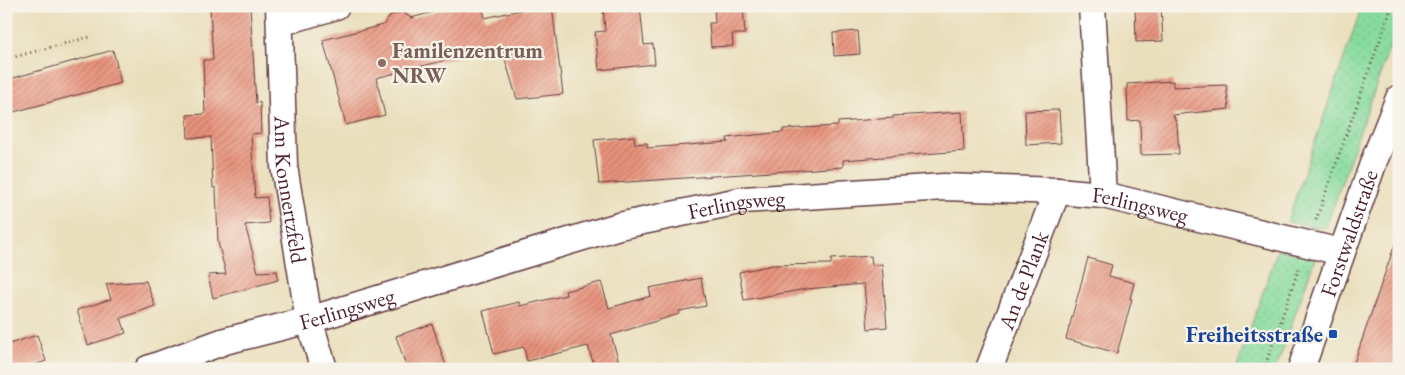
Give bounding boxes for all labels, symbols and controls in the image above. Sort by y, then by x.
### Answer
place label: Familenzentrum NRW [392,36,543,90]
marker: Familenzentrum NRW [376,57,388,69]
street label: Am Konnertzfeld [267,114,314,266]
street label: Forstwaldstraße [1314,165,1385,301]
street label: Ferlingsweg [1091,180,1192,230]
street label: Ferlingsweg [685,183,786,226]
street label: An de Plank [991,226,1056,335]
street label: Ferlingsweg [296,281,399,337]
place label: Freiheitsstraße [1186,320,1323,349]
marker: Freiheitsstraße [1327,328,1339,340]

